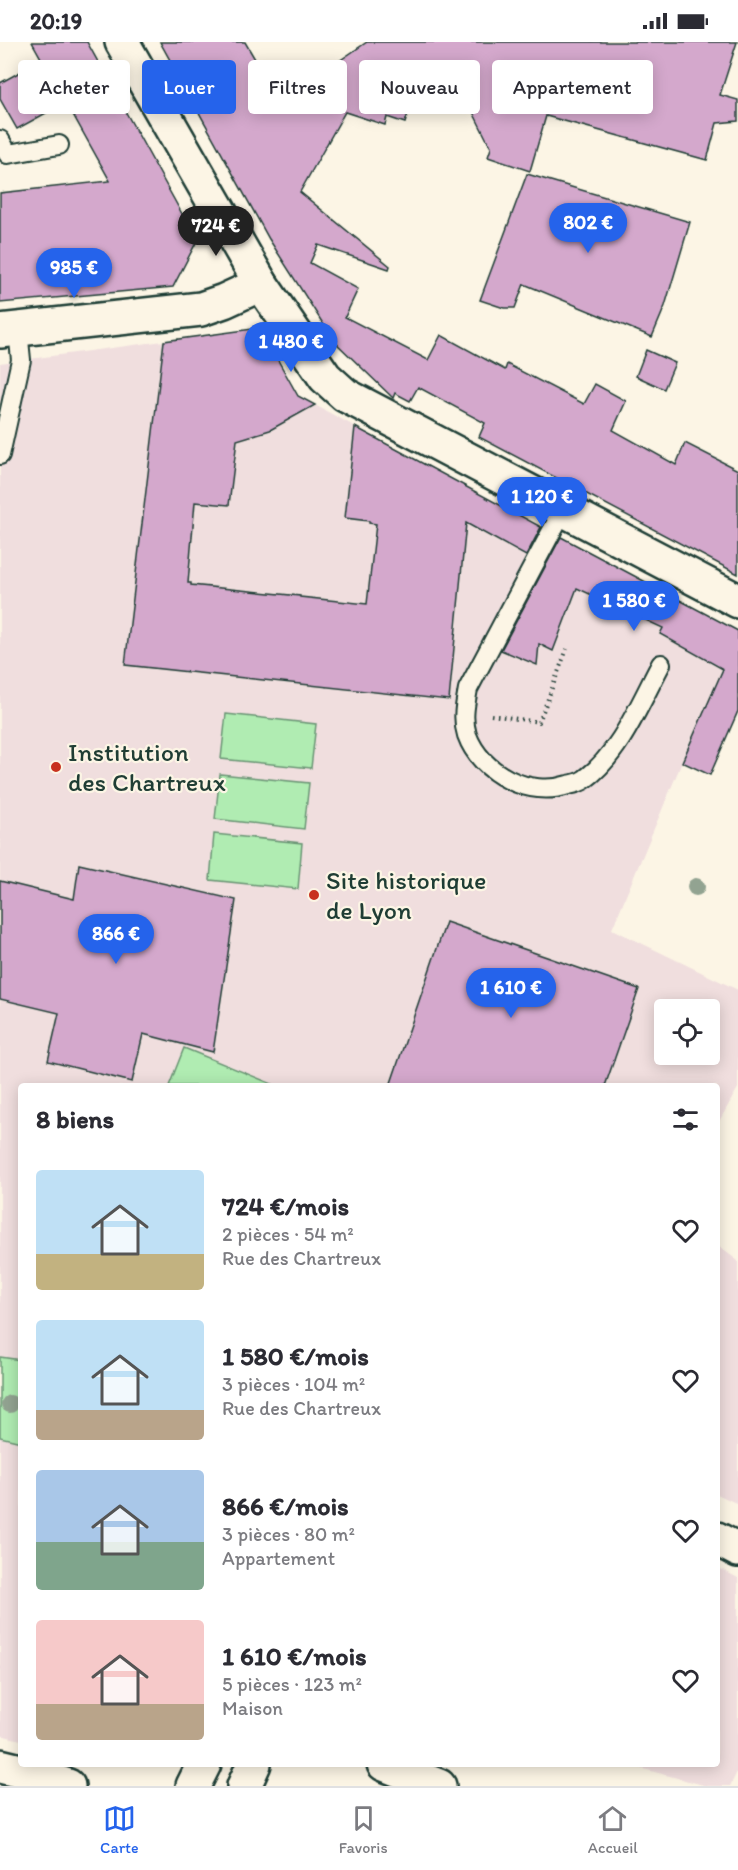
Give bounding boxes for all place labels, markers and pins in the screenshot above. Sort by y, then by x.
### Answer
pin: 802 € [546,203,630,254]
pin: 724 € [174,206,258,257]
pin: 985 € [32,248,116,299]
pin: 1 480 € [236,322,346,373]
pin: 1 120 € [487,477,597,528]
pin: 1 580 € [579,581,689,632]
place label: Institution des Chartreux [68,736,226,798]
marker: Institution des Chartreux [49,760,63,774]
place label: Site historique de Lyon [326,864,487,926]
marker: Site historique de Lyon [307,888,321,902]
pin: 866 € [74,914,158,965]
pin: 1 610 € [456,968,566,1019]

